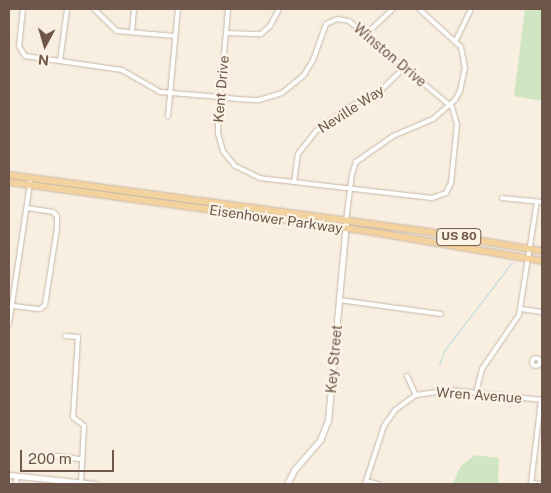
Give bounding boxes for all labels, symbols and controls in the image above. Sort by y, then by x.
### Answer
north arrow [20,20,70,70]
street label: Winston Drive [350,20,430,90]
text: N [37,51,50,68]
street label: Kent Drive [210,55,232,123]
street label: Neville Way [315,81,387,137]
street label: Eisenhower Parkway [208,201,344,237]
road number: US 80 [435,228,483,246]
street label: Key Street [323,324,345,394]
street label: Wren Avenue [435,384,523,406]
scale bar [22,440,116,472]
text: 200 m [28,450,72,467]

